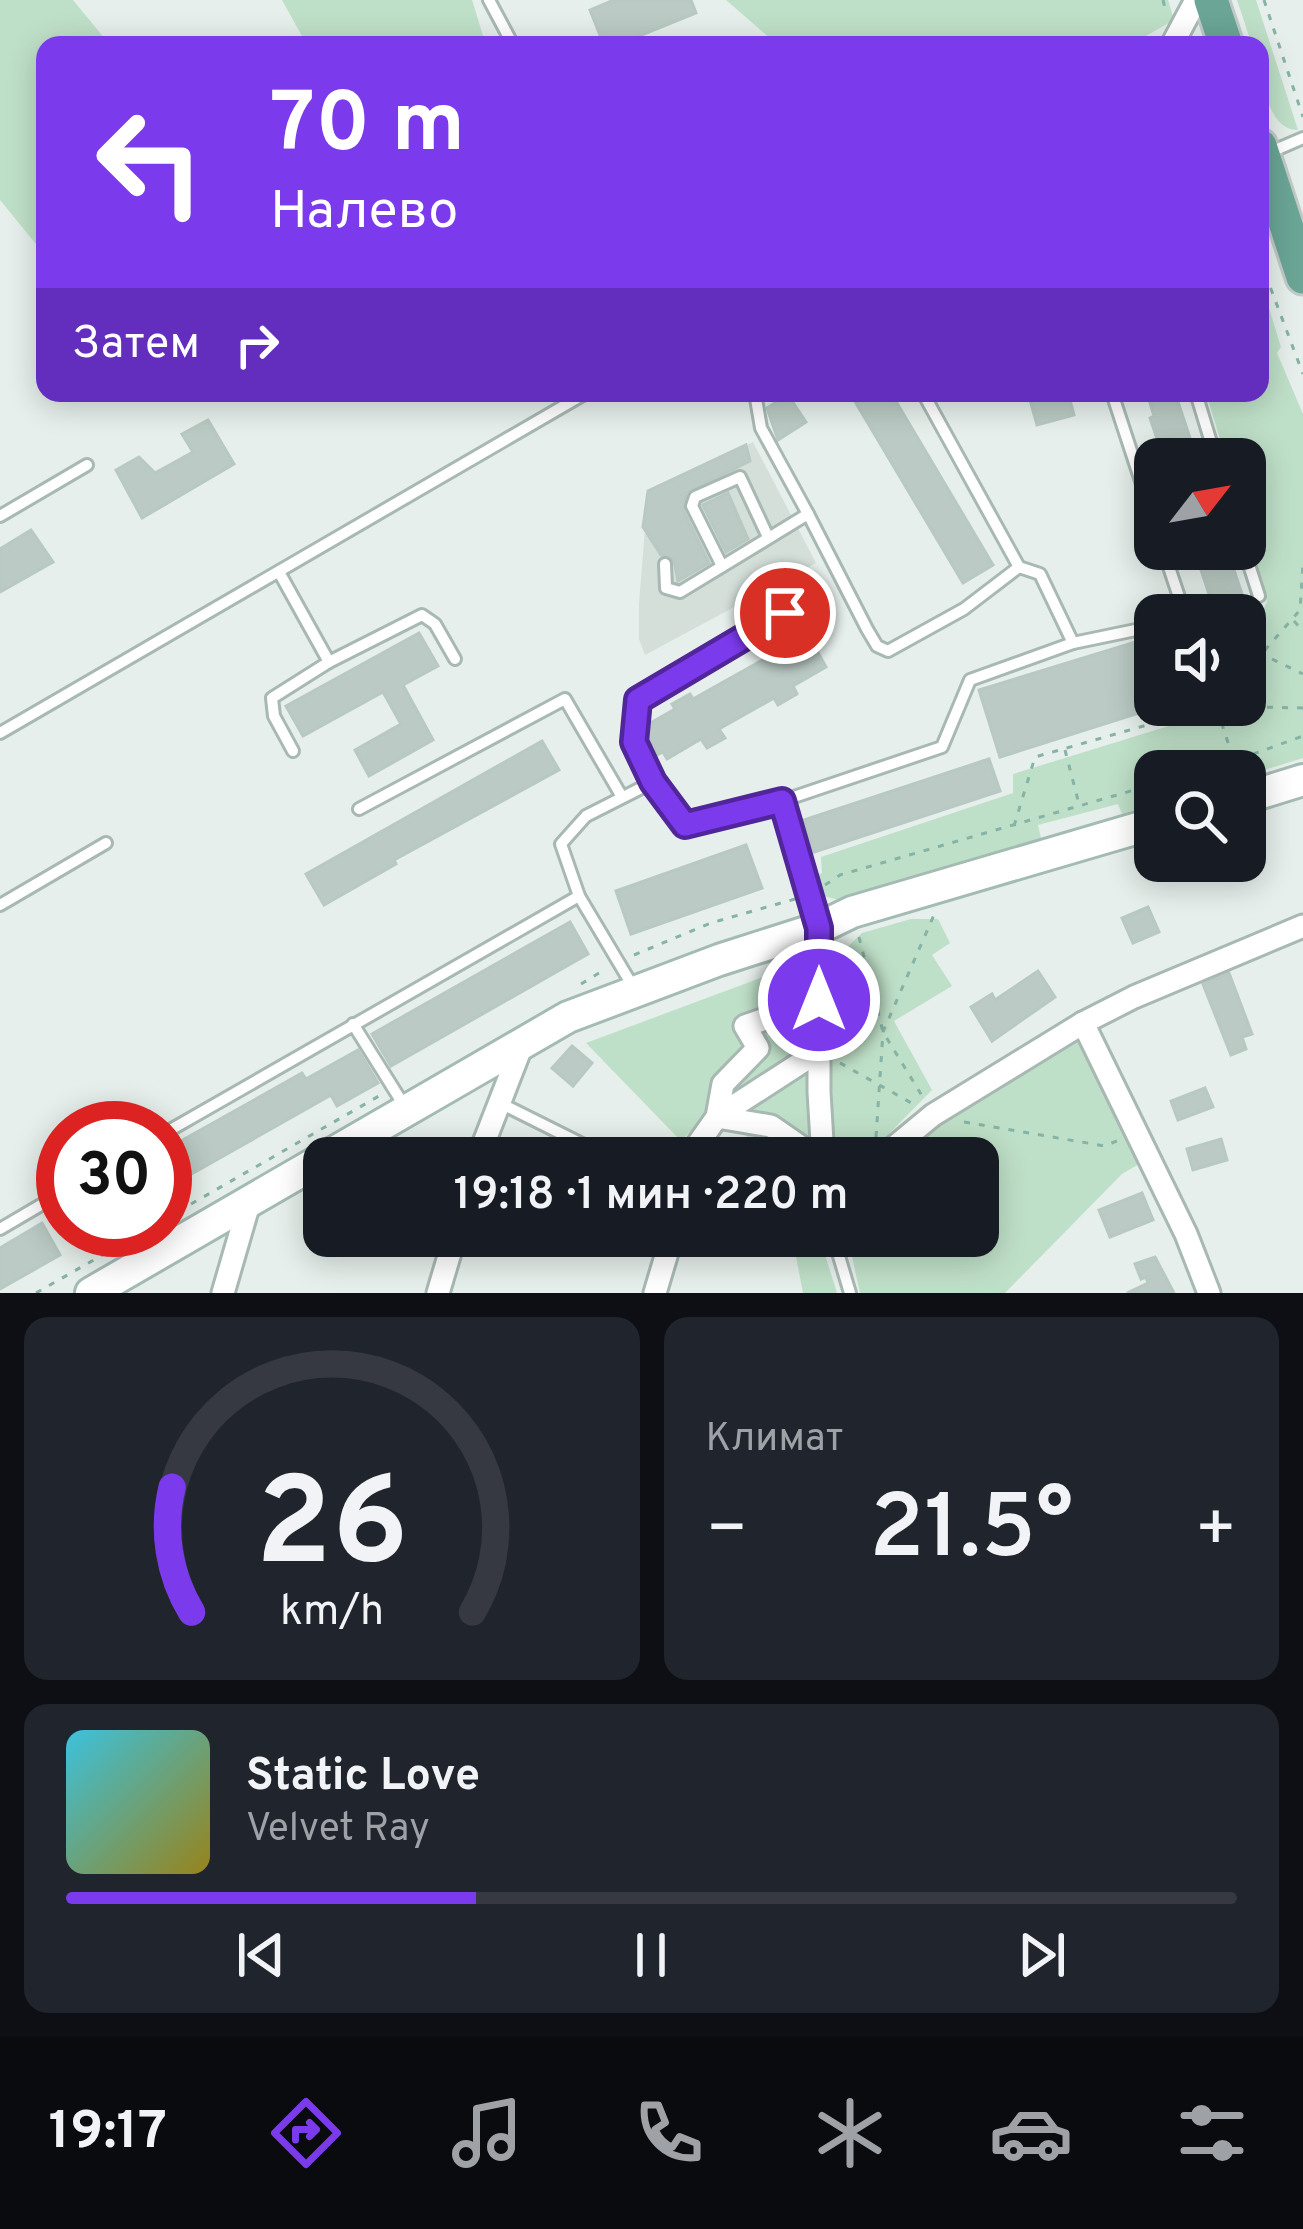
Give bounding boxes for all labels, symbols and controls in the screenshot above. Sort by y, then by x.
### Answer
text: 70 m [270,75,465,181]
icon: left [72,84,228,240]
text: Налево [270,179,458,248]
icon: right [224,312,290,378]
text: Затем [72,317,200,374]
north arrow [1134,438,1266,570]
map controls [1134,438,1266,882]
pin [734,562,836,664]
icon: arrive [752,580,818,646]
button: sound [1134,594,1266,726]
button: search [1134,750,1266,882]
position arrow [756,937,882,1063]
speed limit sign: 30 [36,1101,192,1257]
text: 19:18 · 1 мин · 220 m [454,1168,848,1225]
text: Климат [706,1416,843,1465]
text: 26 [255,1451,408,1609]
text: 21.5° [869,1476,1073,1589]
text: − [706,1491,748,1574]
text: + [1194,1491,1237,1574]
text: km/h [280,1585,384,1639]
text: Static Love [246,1749,480,1806]
text: Velvet Ray [246,1806,430,1855]
icon: previous [228,1922,294,1988]
icon: pause [618,1922,684,1988]
icon: next [1009,1922,1075,1988]
icon: directions [264,2091,348,2175]
icon: music [445,2091,529,2175]
icon: phone [627,2091,711,2175]
icon: climate [808,2091,892,2175]
icon: car [989,2091,1073,2175]
icon: filters [1170,2091,1254,2175]
text: 19:17 [49,2099,167,2168]

